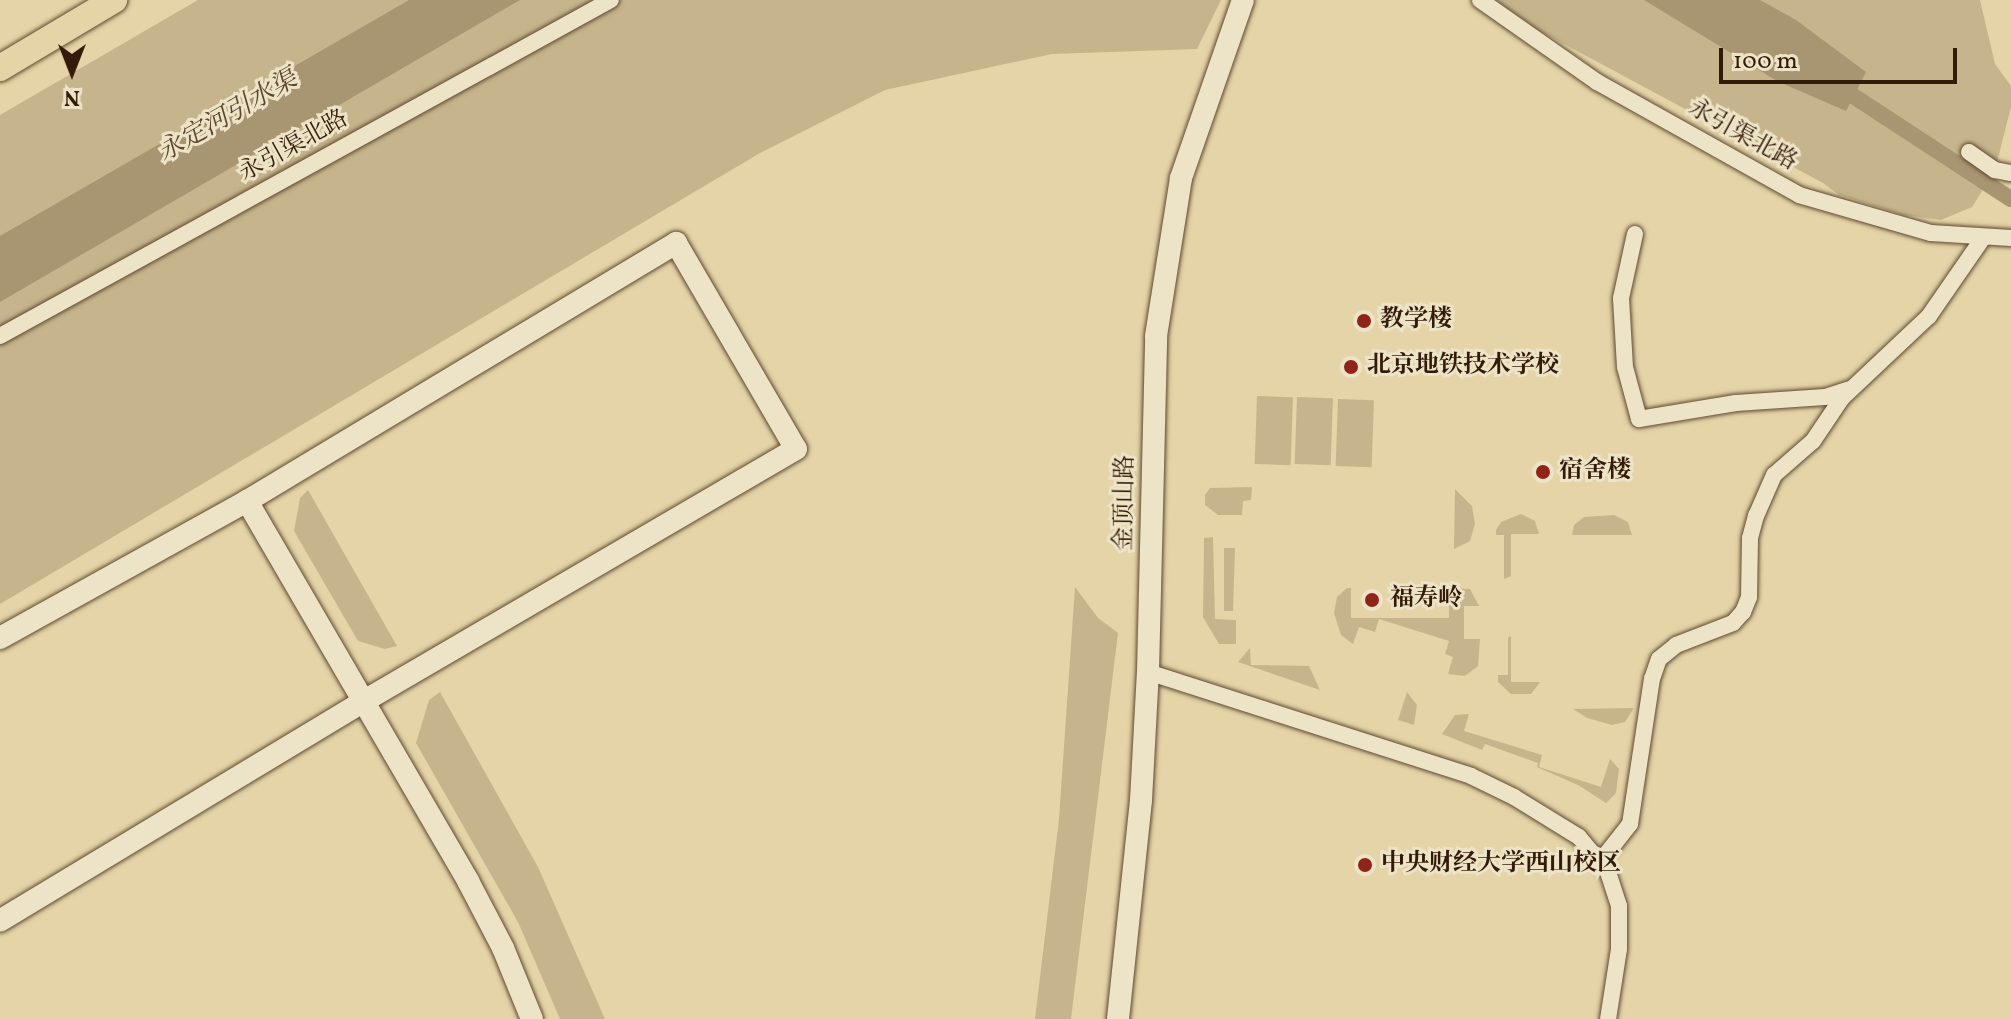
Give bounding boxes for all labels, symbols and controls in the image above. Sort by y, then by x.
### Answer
north arrow [32,32,112,112]
scale bar [1723,32,1961,82]
text: 100 m [1733,45,1798,79]
water label: 永定河引水渠 [153,64,303,170]
text: N [64,81,80,112]
street label: 永引渠北路 [1683,94,1801,178]
street label: 永引渠北路 [235,105,353,189]
place label: 教学楼 [1380,307,1452,335]
marker: 教学楼 [1355,312,1373,330]
place label: 北京地铁技术学校 [1367,353,1559,381]
marker: 北京地铁技术学校 [1342,358,1360,376]
street label: 金顶山路 [1111,455,1141,551]
place label: 宿舍楼 [1559,458,1631,486]
marker: 宿舍楼 [1534,463,1552,481]
place label: 福寿岭 [1390,586,1462,614]
marker: 福寿岭 [1361,589,1383,611]
place label: 中央财经大学西山校区 [1381,851,1621,879]
marker: 中央财经大学西山校区 [1356,856,1374,874]

